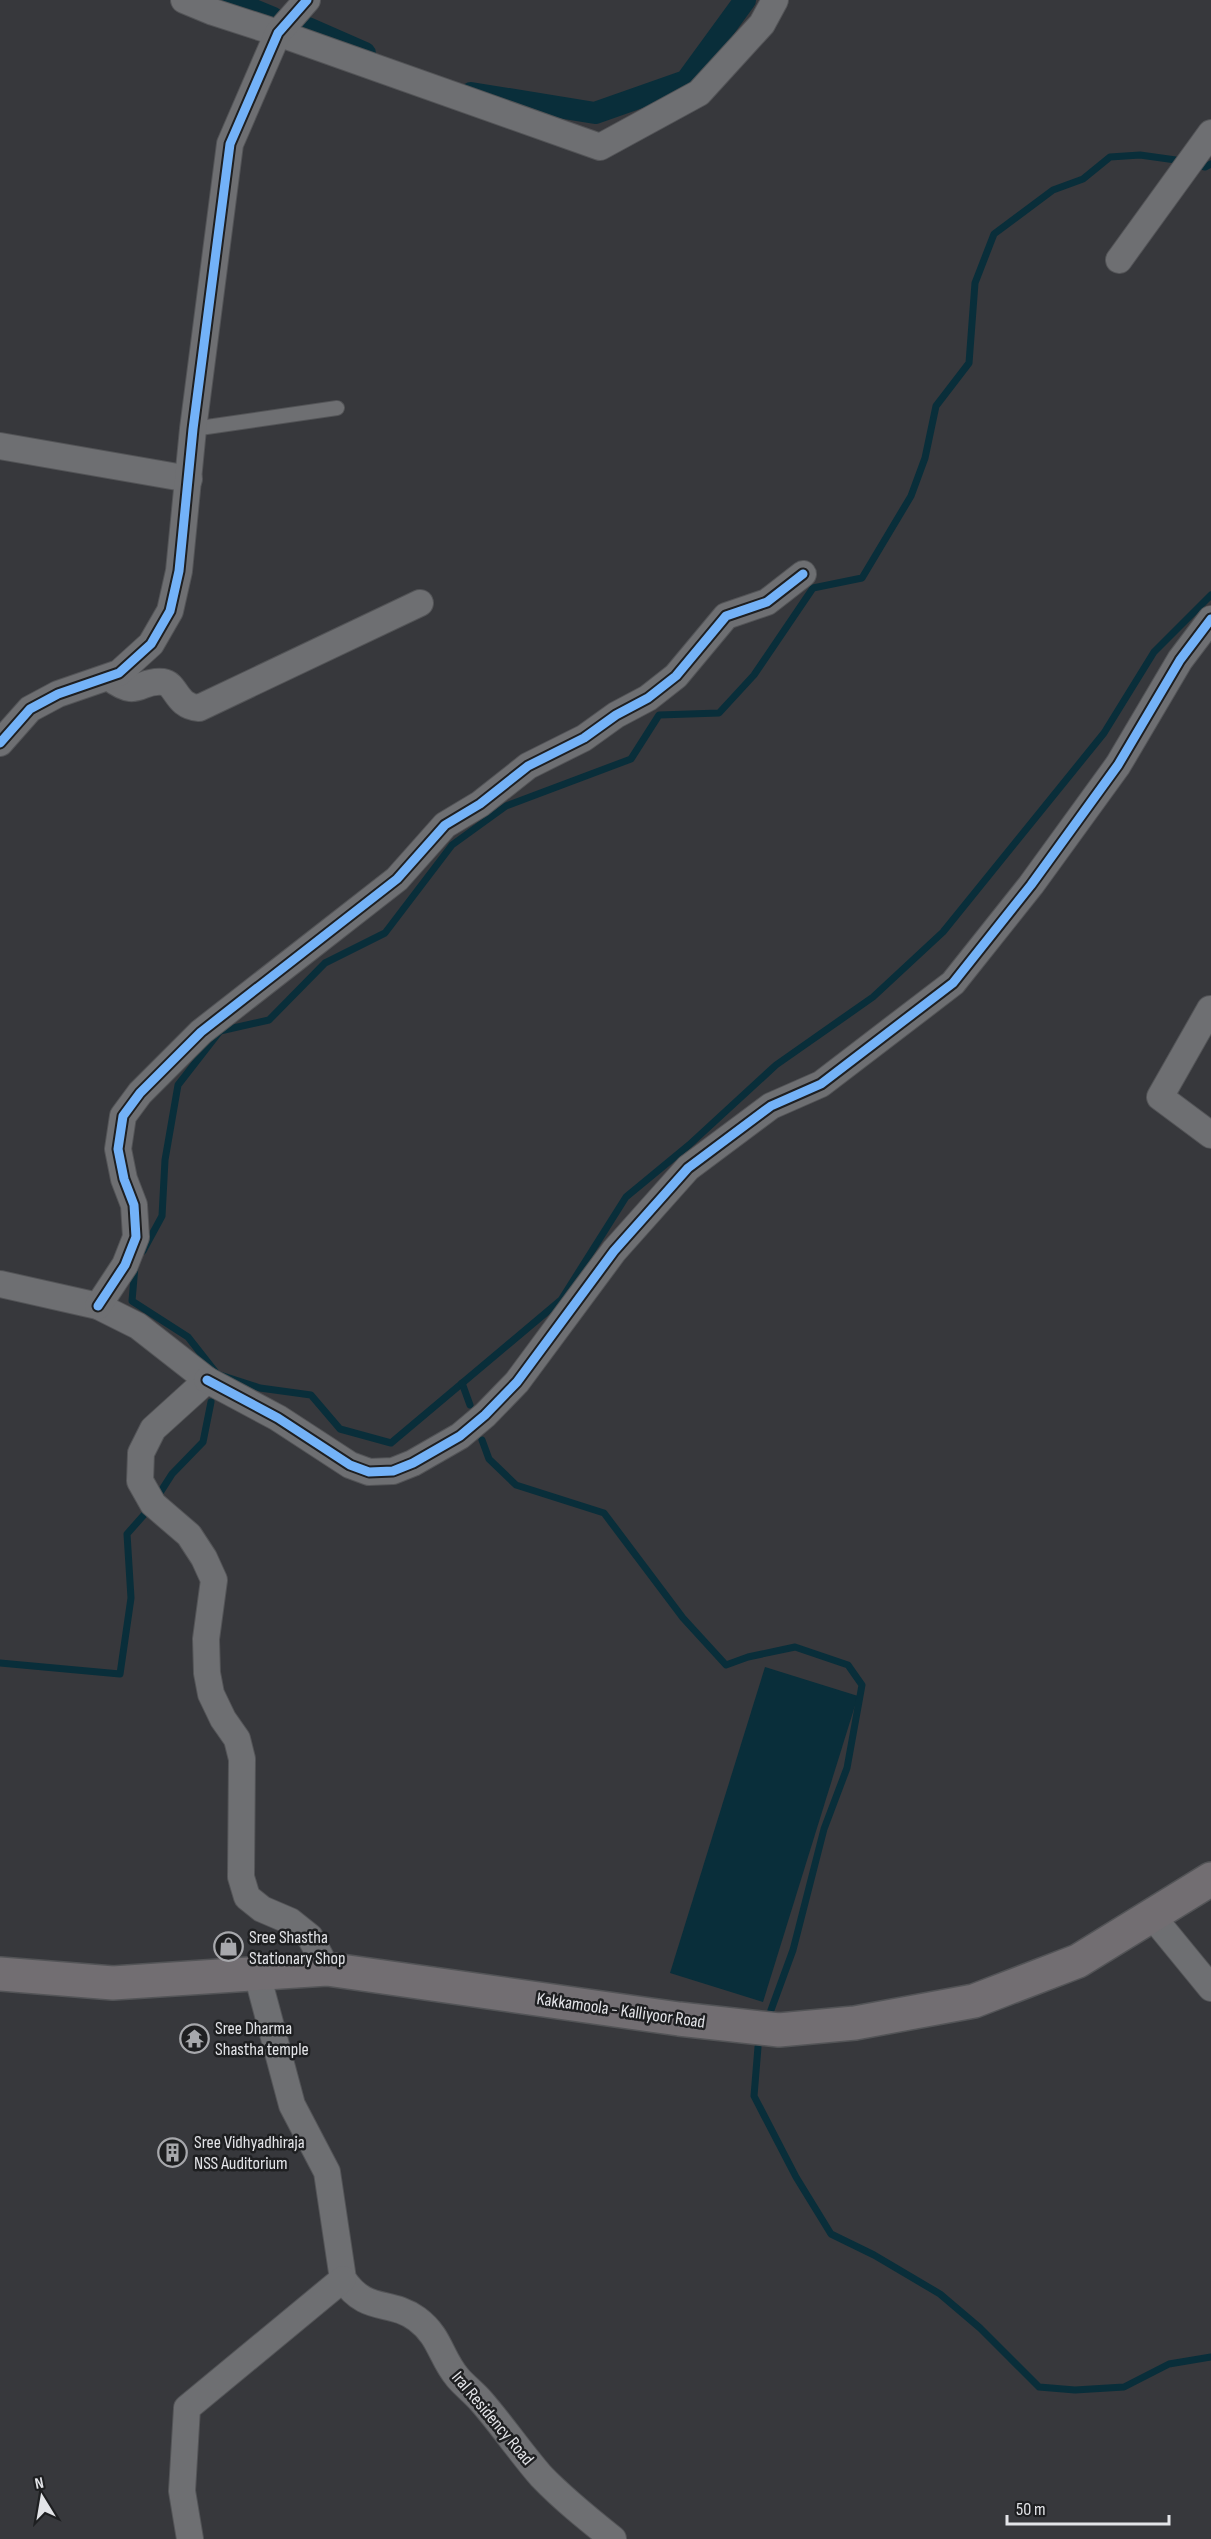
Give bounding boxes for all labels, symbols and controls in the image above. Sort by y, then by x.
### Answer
place label: Sree Shastha Stationary Shop [249,1927,345,1969]
shop icon: Sree Shastha Stationary Shop [212,1931,244,1963]
street label: Kakkamoola - Kalliyoor Road [535,1988,707,2033]
place label: Sree Dharma Shastha temple [215,2018,309,2060]
temple icon: Sree Dharma Shastha temple [178,2022,210,2054]
place label: Sree Vidhyadhiraja NSS Auditorium [194,2132,305,2174]
building icon: Sree Vidhyadhiraja NSS Auditorium [157,2136,189,2168]
street label: Iral Residency Road [447,2367,538,2470]
north arrow [12,2467,72,2527]
text: N [33,2474,45,2494]
scale bar [1007,2488,1169,2526]
text: 50 m [1016,2499,1046,2520]

